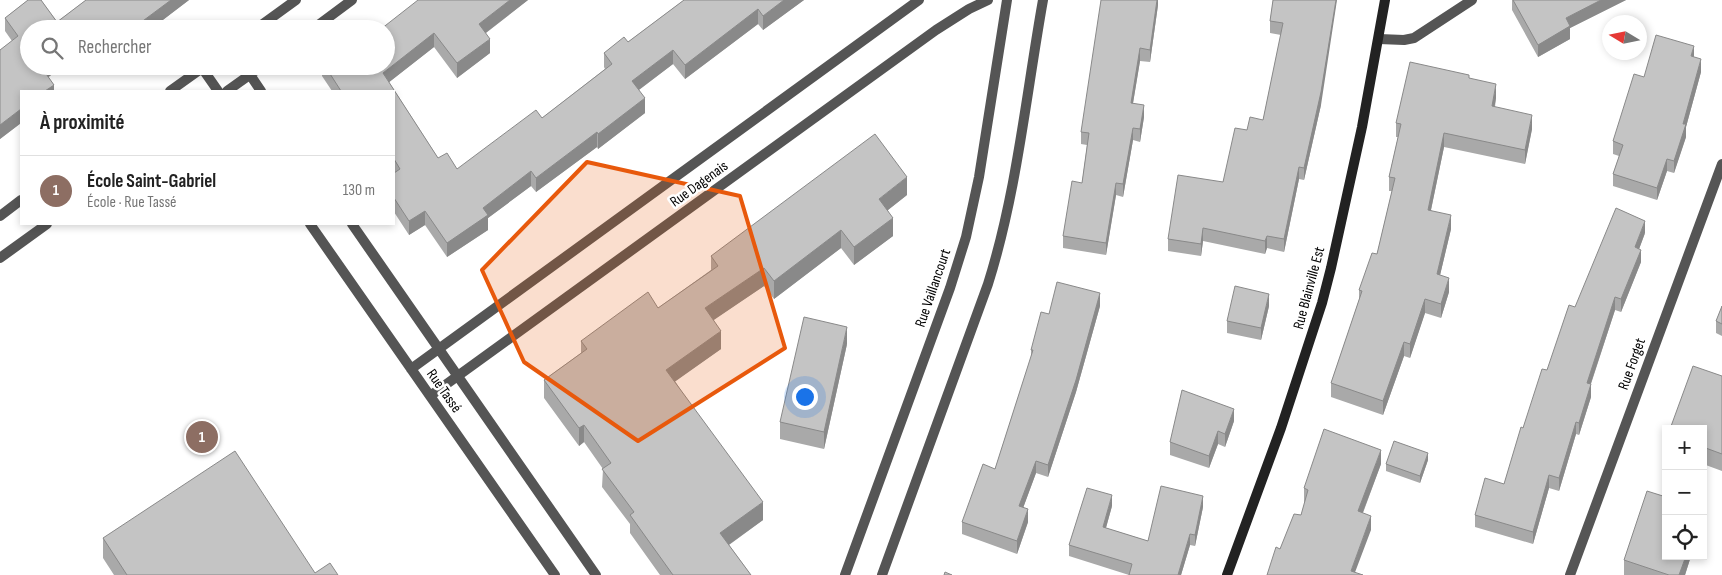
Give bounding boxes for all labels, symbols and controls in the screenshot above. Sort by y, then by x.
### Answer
north arrow [1602,15,1647,60]
search box [20,20,395,75]
icon: search [38,34,66,62]
text: Rechercher [78,36,152,59]
text: À proximité [40,110,125,135]
street label: Rue Dagenais [666,157,732,211]
text: École Saint-Gabriel [87,170,216,193]
text: 1 [53,181,59,200]
text: 130 m [343,181,375,200]
text: École · Rue Tassé [87,193,177,212]
street label: Rue Blainville Est [1289,244,1329,331]
street label: Rue Vaillancourt [911,246,955,330]
street label: Rue Forget [1614,335,1650,392]
street label: Rue Tassé [422,365,466,417]
your location [792,384,818,410]
pin: 1 [186,418,218,456]
map controls [1662,425,1707,560]
button: + [1662,425,1707,470]
button: − [1662,470,1707,515]
button: locate [1662,515,1707,560]

